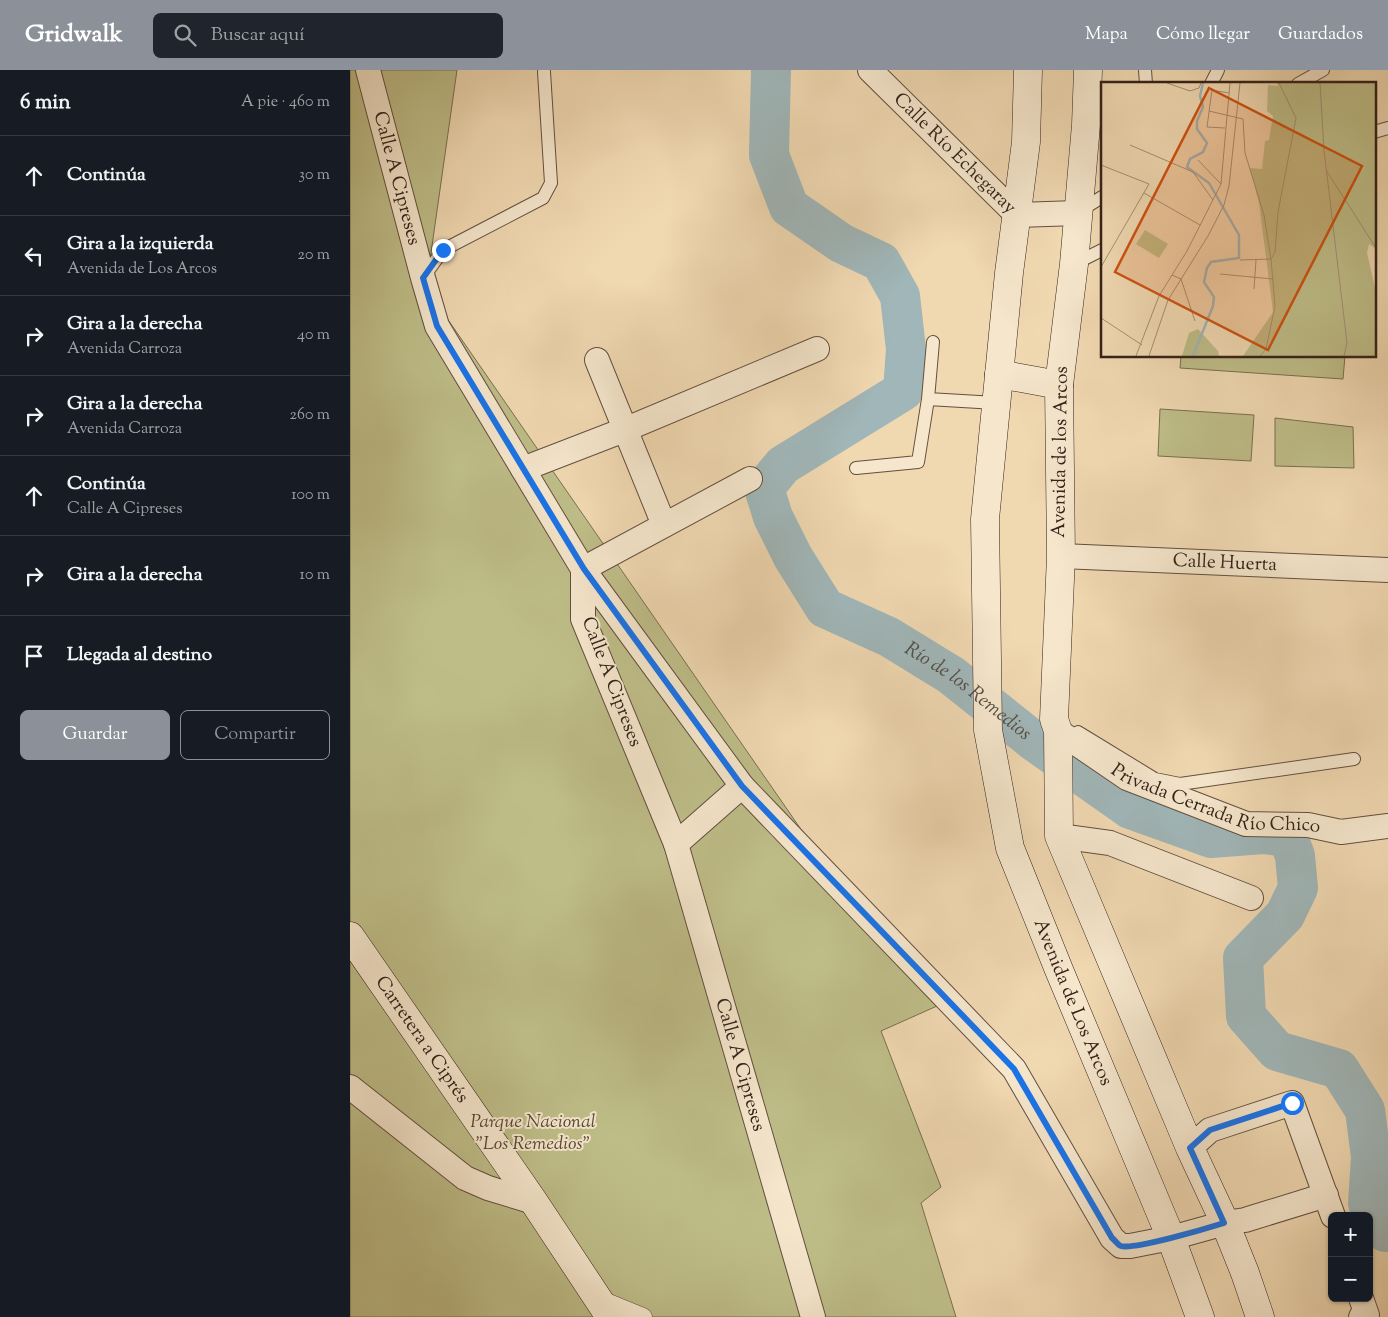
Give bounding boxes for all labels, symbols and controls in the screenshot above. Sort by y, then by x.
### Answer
search box [153,13,503,58]
text: Gridwalk [25,18,123,52]
icon: search [171,21,199,49]
text: Buscar aquí [211,22,305,49]
text: Mapa [1085,22,1128,48]
text: Cómo llegar [1156,22,1250,48]
text: Guardados [1278,22,1363,48]
inset map [1101,82,1376,358]
street label: Calle Río Echegaray [887,87,1023,221]
text: 6 min [20,88,71,118]
text: A pie · 460 m [241,91,330,114]
street label: Calle A Cipreses [366,108,427,248]
icon: ahead [20,162,48,190]
text: Continúa [67,162,146,189]
text: 30 m [299,164,330,187]
text: Gira a la izquierda [67,231,213,258]
route end [432,239,455,262]
icon: left [20,242,48,270]
text: 20 m [297,244,330,267]
text: Avenida de Los Arcos [67,258,217,281]
text: Gira a la derecha [67,311,202,338]
icon: right [20,322,48,350]
text: 40 m [297,324,330,347]
text: Avenida Carroza [67,338,182,361]
street label: Avenida de los Arcos [1046,366,1076,538]
text: Gira a la derecha [67,391,202,418]
icon: right [20,402,48,430]
text: 260 m [289,404,330,427]
text: Avenida Carroza [67,418,182,441]
text: Continúa [67,471,146,498]
icon: ahead [20,482,48,510]
text: 100 m [291,484,330,507]
text: Calle A Cipreses [67,498,183,521]
street label: Calle Huerta [1172,547,1278,579]
icon: right [20,562,48,590]
text: Gira a la derecha [67,562,202,589]
text: 10 m [300,564,330,587]
street label: Calle A Cipreses [574,613,648,751]
water label: Río de los Remedios [899,635,1038,748]
icon: arrive [20,642,48,670]
text: Llegada al destino [67,642,212,669]
button: Guardar [20,710,170,760]
button: Compartir [180,710,330,760]
street label: Privada Cerrada Río Chico [1105,757,1323,841]
street label: Avenida de Los Arcos [1026,915,1119,1090]
street label: Carretera a Ciprés [368,971,475,1109]
street label: Calle A Cipreses [708,995,772,1135]
route start [1281,1092,1304,1115]
park label: Parque Nacional "Los Remedios" [470,1109,596,1158]
map controls [1328,1212,1373,1302]
button: + [1328,1212,1373,1257]
button: − [1328,1257,1373,1302]

